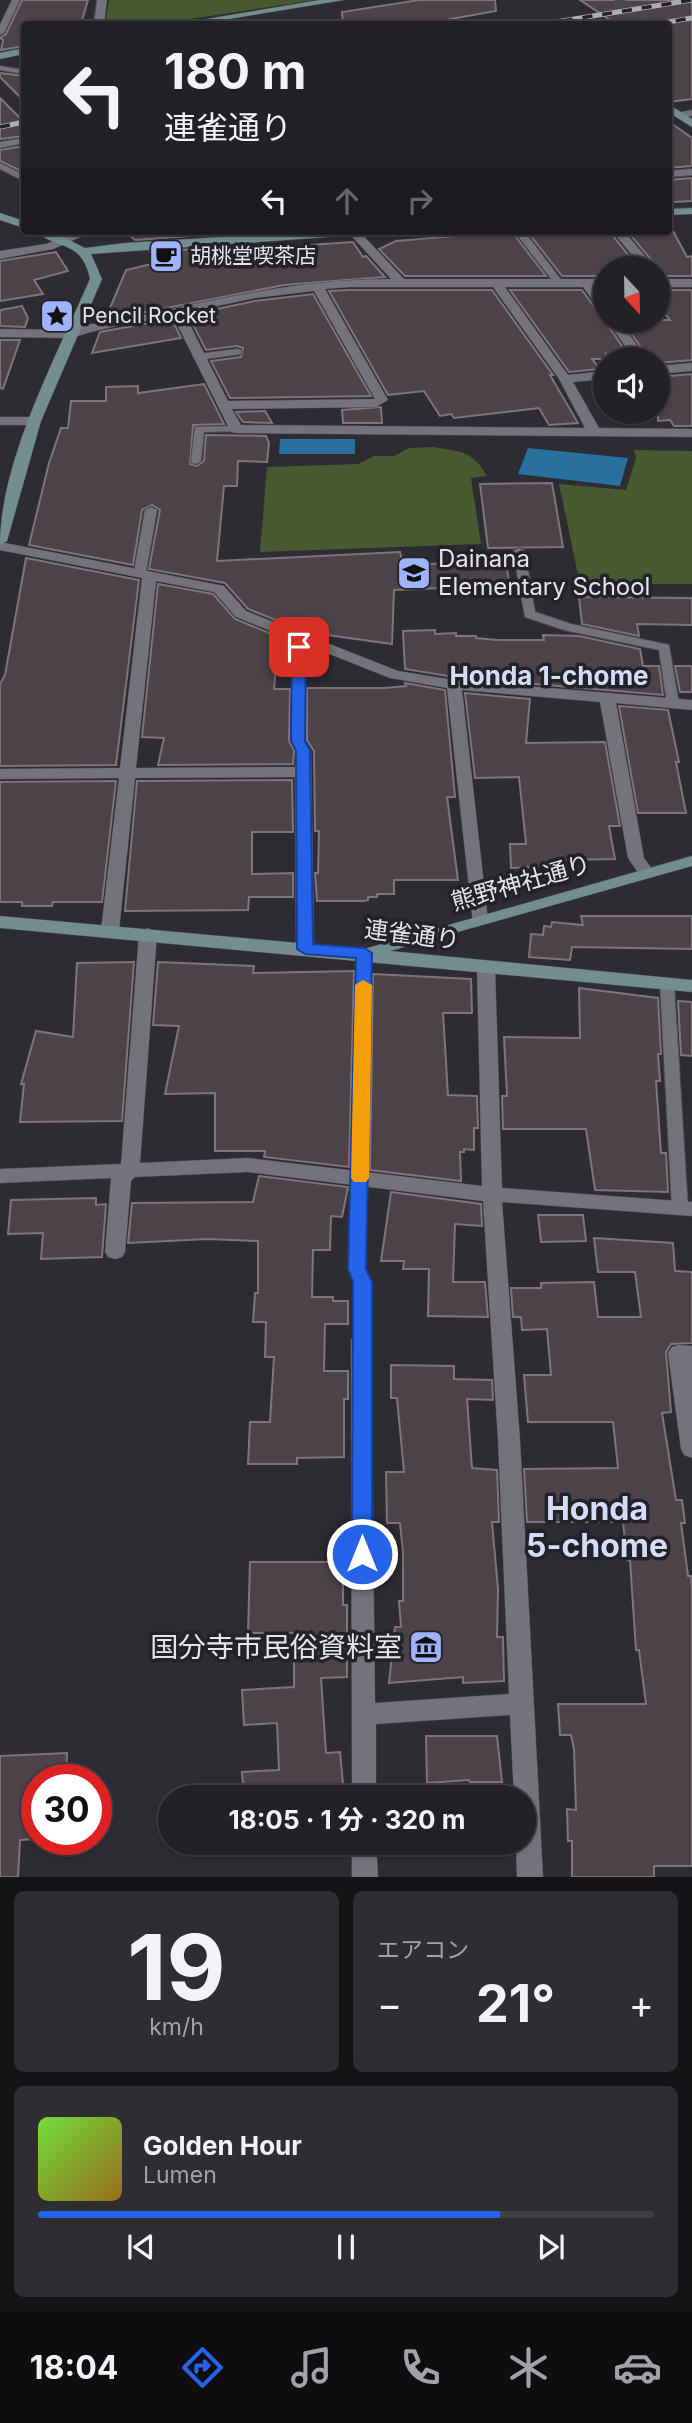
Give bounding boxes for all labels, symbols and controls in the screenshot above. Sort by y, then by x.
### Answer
text: 180 m [164,42,306,101]
icon: left [49,49,140,140]
text: 連雀通り [164,108,292,147]
icon: left [255,182,293,220]
icon: ahead [328,182,366,220]
icon: right [401,182,439,220]
cafe icon: 胡桃堂喫茶店 [147,237,185,275]
place label: 胡桃堂喫茶店 [190,243,316,268]
north arrow [593,256,670,332]
map controls [593,256,670,424]
place icon: Pencil Rocket [38,297,76,335]
place label: Pencil Rocket [82,303,216,328]
button: sound [593,347,670,424]
place label: Dainana Elementary School [438,544,650,601]
school or university icon: Dainana Elementary School [395,554,433,592]
pin [269,617,329,677]
icon: arrive [280,628,318,666]
district label: Honda 1-chome [449,660,649,691]
street label: 熊野神社通り [448,849,594,916]
street label: 連雀通り [363,914,461,955]
district label: Honda 5-chome [526,1489,668,1565]
position arrow [325,1517,399,1591]
museum icon: 国分寺市民俗資料室 [407,1628,445,1666]
place label: 国分寺市民俗資料室 [150,1630,402,1664]
speed limit sign: 30 [21,1764,112,1855]
text: 18:05 · 1 分 · 320 m [229,1804,465,1835]
text: 19 [127,1912,226,2022]
text: エアコン [377,1936,469,1964]
text: 21° [476,1972,555,2035]
text: − [377,1981,402,2027]
text: + [629,1981,654,2027]
text: km/h [149,2013,204,2041]
text: Golden Hour [143,2130,302,2161]
text: Lumen [143,2161,217,2189]
icon: previous [122,2228,160,2266]
icon: pause [327,2228,365,2266]
icon: next [532,2228,570,2266]
icon: directions [178,2343,227,2392]
icon: music [287,2343,336,2392]
icon: phone [396,2343,445,2392]
icon: climate [504,2343,553,2392]
icon: car [613,2343,662,2392]
text: 18:04 [30,2348,118,2387]

